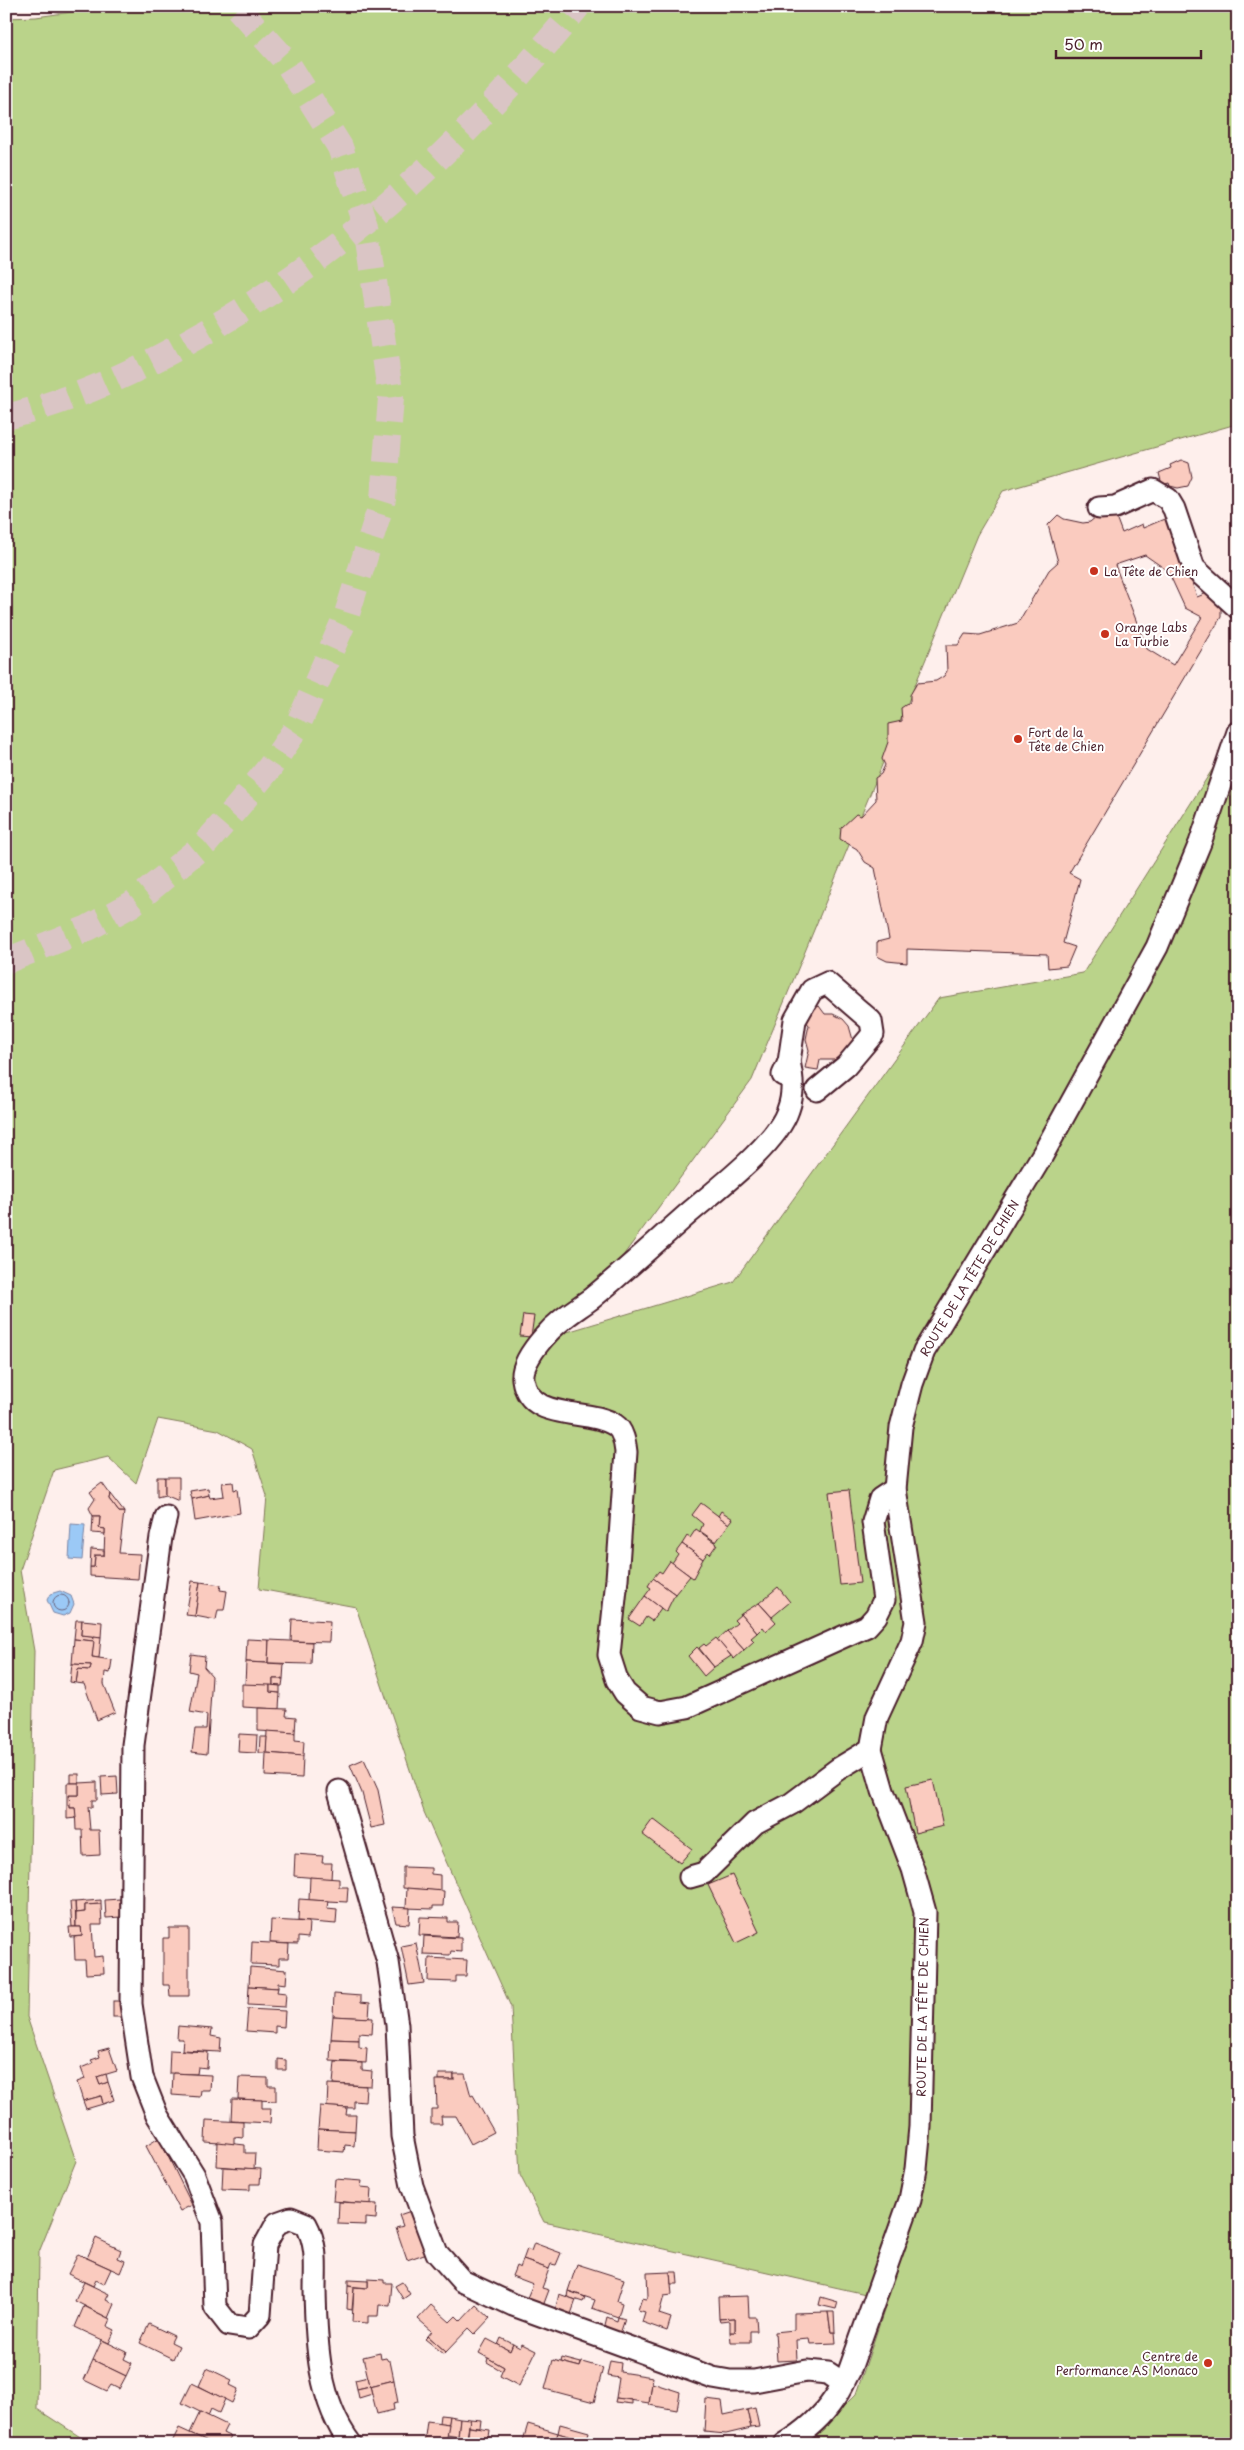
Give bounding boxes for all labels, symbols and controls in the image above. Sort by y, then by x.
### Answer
scale bar [1056,28,1202,60]
text: 50 m [1064,32,1103,55]
place label: La Tête de Chien [1104,562,1198,580]
marker: La Tête de Chien [1088,565,1100,577]
place label: Orange Labs La Turbie [1115,618,1188,650]
marker: Orange Labs La Turbie [1099,628,1111,640]
place label: Fort de la Tête de Chien [1028,723,1104,755]
marker: Fort de la Tête de Chien [1012,733,1024,745]
street label: ROUTE DE LA TÊTE DE CHIEN [915,1196,1023,1360]
street label: ROUTE DE LA TÊTE DE CHIEN [911,1917,933,2097]
place label: Centre de Performance AS Monaco [1056,2347,1198,2379]
marker: Centre de Performance AS Monaco [1202,2357,1214,2369]

